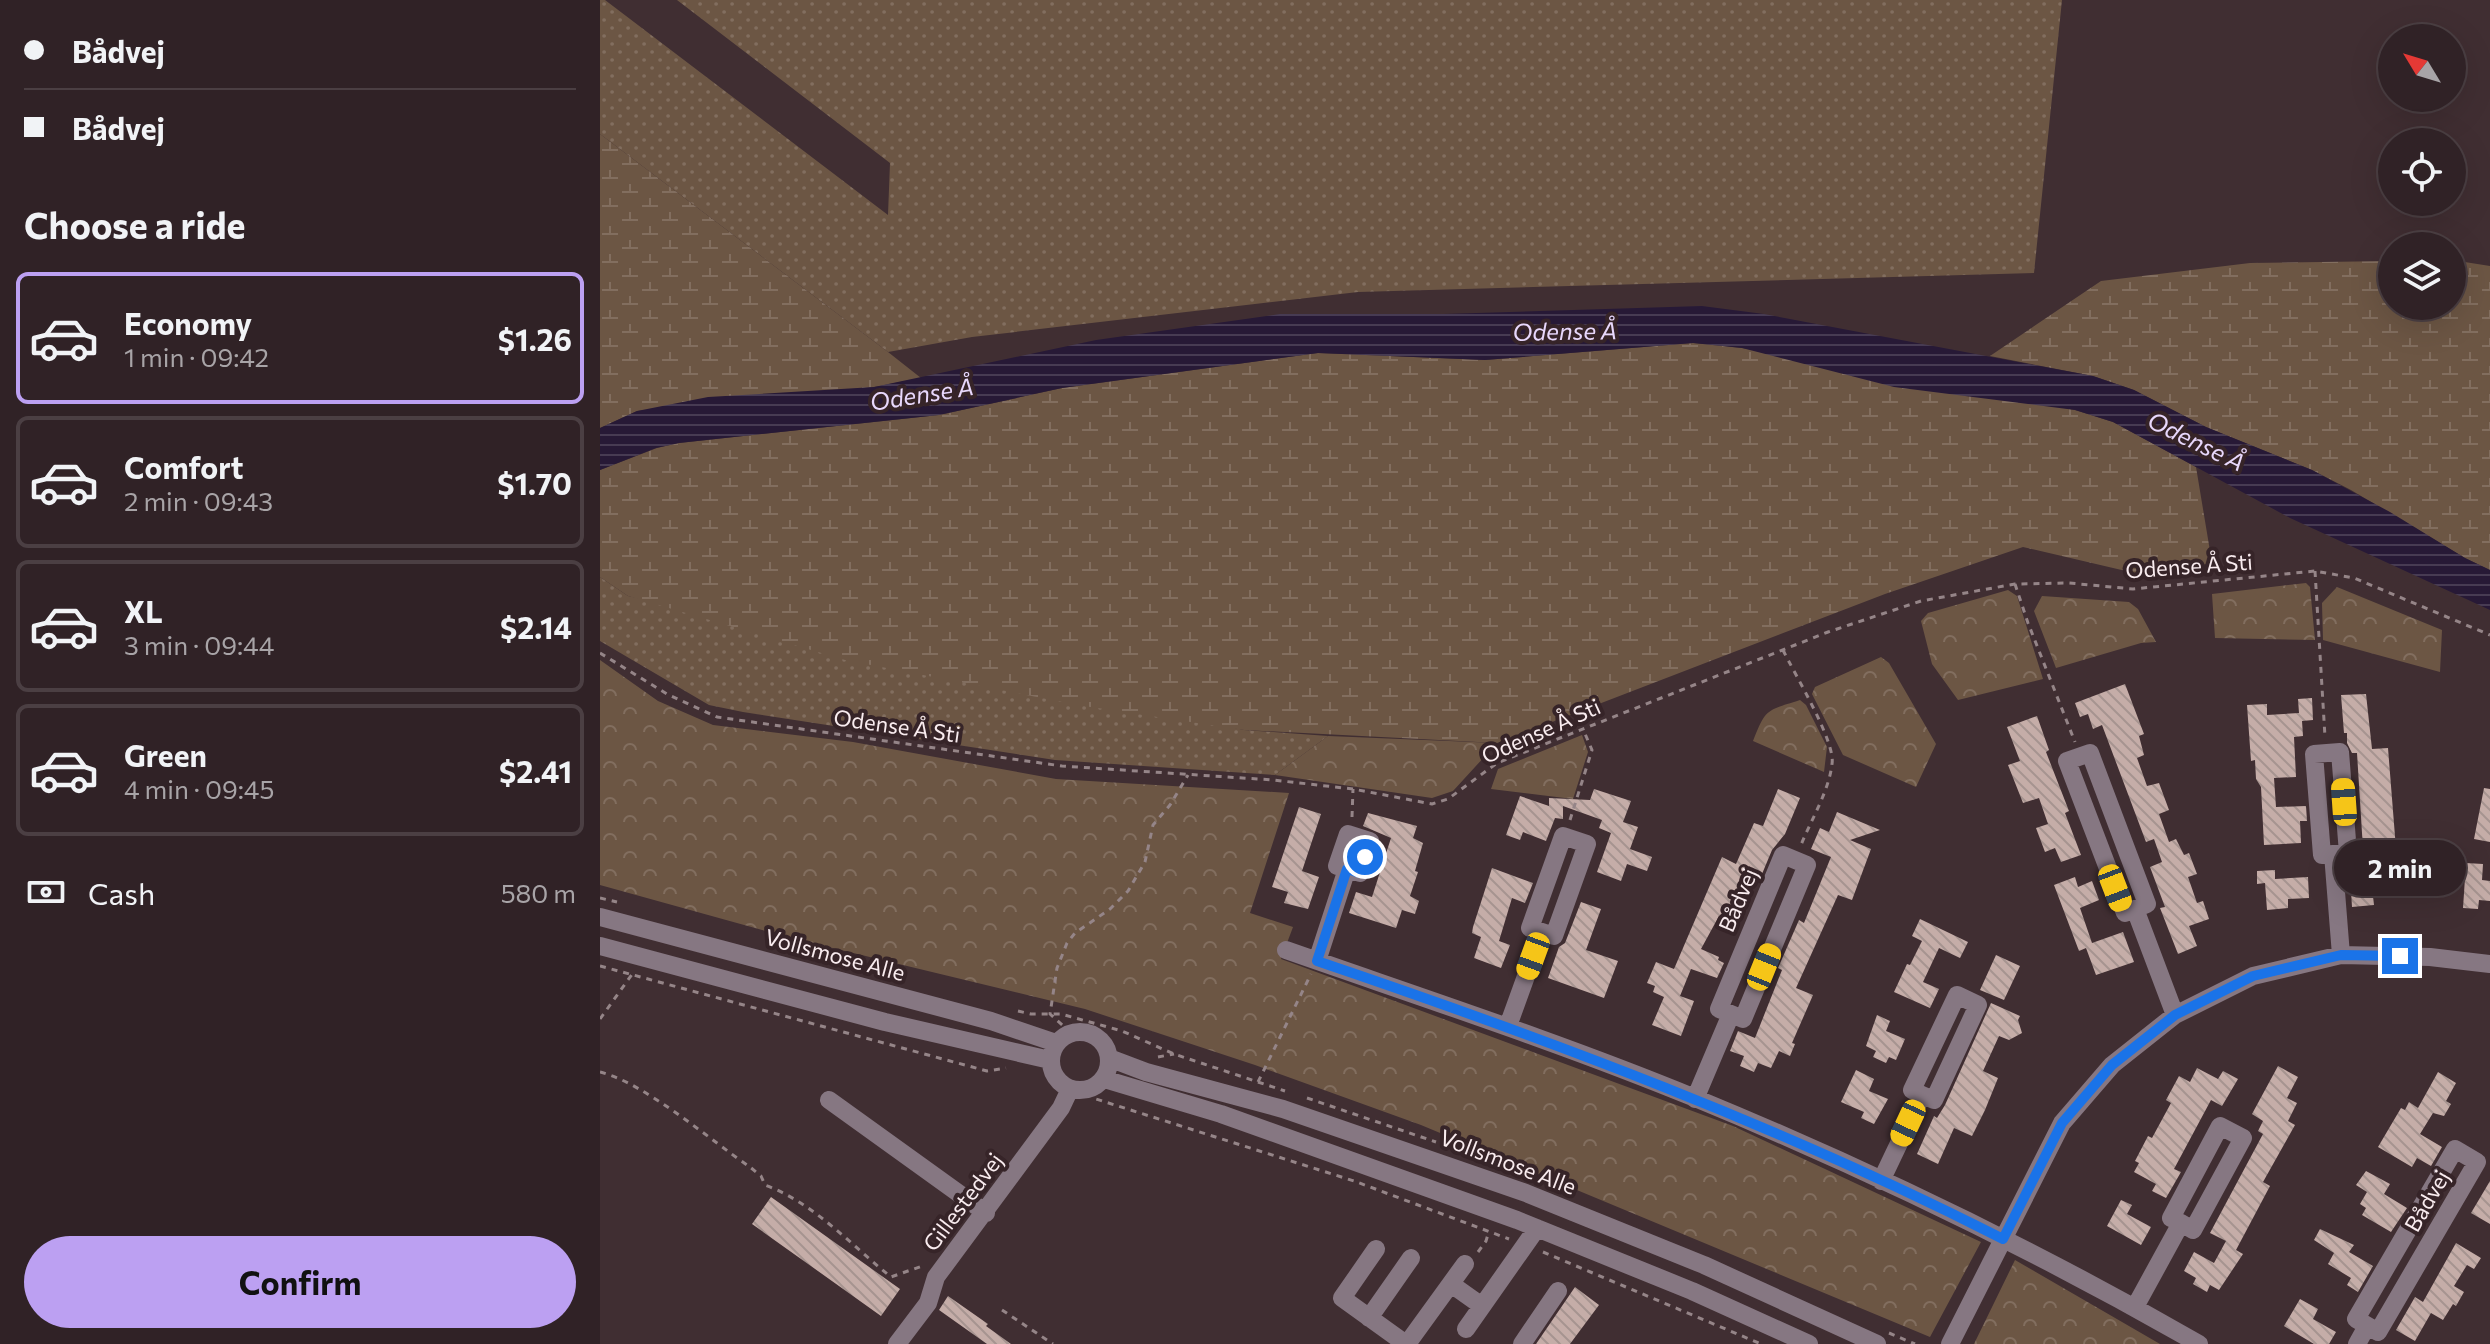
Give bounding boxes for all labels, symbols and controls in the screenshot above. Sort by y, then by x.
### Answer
north arrow [2378,24,2466,112]
map controls [2378,24,2466,320]
text: Bådvej [72,32,165,69]
text: Bådvej [72,109,165,146]
button: locate [2378,128,2466,216]
text: Choose a ride [24,202,245,246]
button: layers [2378,232,2466,320]
icon: car [28,302,100,374]
text: Economy [124,304,252,341]
water label: Odense Å [1512,315,1618,346]
text: $1.26 [498,320,572,357]
text: 1 min · 09:42 [124,341,269,372]
water label: Odense Å [868,371,976,416]
water label: Odense Å [2143,405,2250,477]
icon: car [28,446,100,518]
text: Comfort [124,448,243,485]
text: $1.70 [497,464,572,501]
text: 2 min · 09:43 [124,485,273,516]
street label: Odense Å Sti [2124,548,2253,583]
icon: car [28,590,100,662]
text: XL [124,592,163,629]
text: $2.14 [500,608,572,645]
text: 3 min · 09:44 [124,629,274,660]
street label: Odense Å Sti [1477,692,1605,769]
street label: Odense Å Sti [832,703,962,748]
icon: car [28,734,100,806]
text: Green [124,736,207,773]
text: $2.41 [499,752,572,789]
text: 4 min · 09:45 [124,773,274,804]
car [2330,777,2358,827]
route start [1347,839,1383,875]
callout: 2 min [2334,840,2466,896]
text: 2 min [2368,852,2432,883]
car [2095,861,2135,915]
street label: Bådvej [1712,864,1763,936]
icon: cash [24,870,68,914]
text: Cash [88,874,155,911]
text: 580 m [501,877,576,908]
street label: Vollsmose Alle [762,923,908,986]
car [1514,929,1552,983]
route end [2382,938,2418,974]
car [1744,940,1784,994]
car [1887,1096,1929,1150]
street label: Vollsmose Alle [1436,1123,1580,1200]
street label: Gillestedvej [917,1147,1008,1256]
street label: Bådvej [2398,1165,2455,1236]
button: Confirm [24,1236,576,1328]

